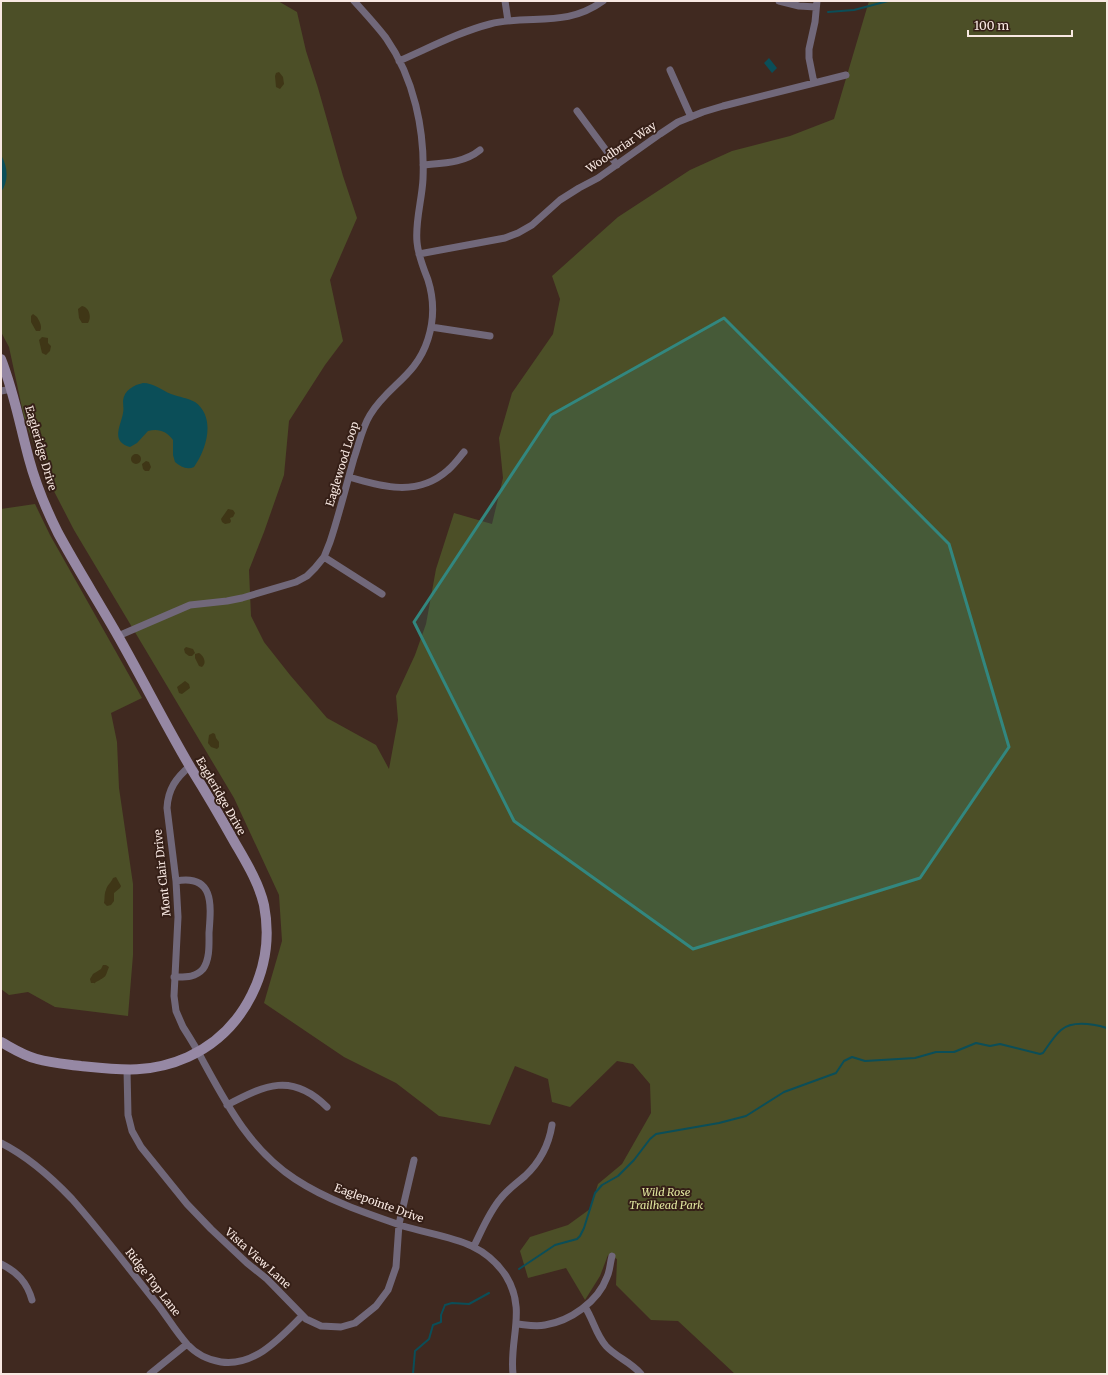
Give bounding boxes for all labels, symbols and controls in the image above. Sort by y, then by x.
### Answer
scale bar [968,12,1072,38]
text: 100 m [974,18,1009,33]
street label: Woodbriar Way [582,118,659,176]
street label: Eagleridge Drive [22,404,60,492]
street label: Eaglewood Loop [322,420,362,508]
street label: Eagleridge Drive [193,755,249,838]
street label: Mont Clair Drive [150,829,174,917]
street label: Eaglepointe Drive [332,1180,426,1226]
park label: Wild Rose Trailhead Park [629,1185,703,1212]
street label: Vista View Lane [221,1224,294,1291]
street label: Ridge Top Lane [122,1245,184,1319]

